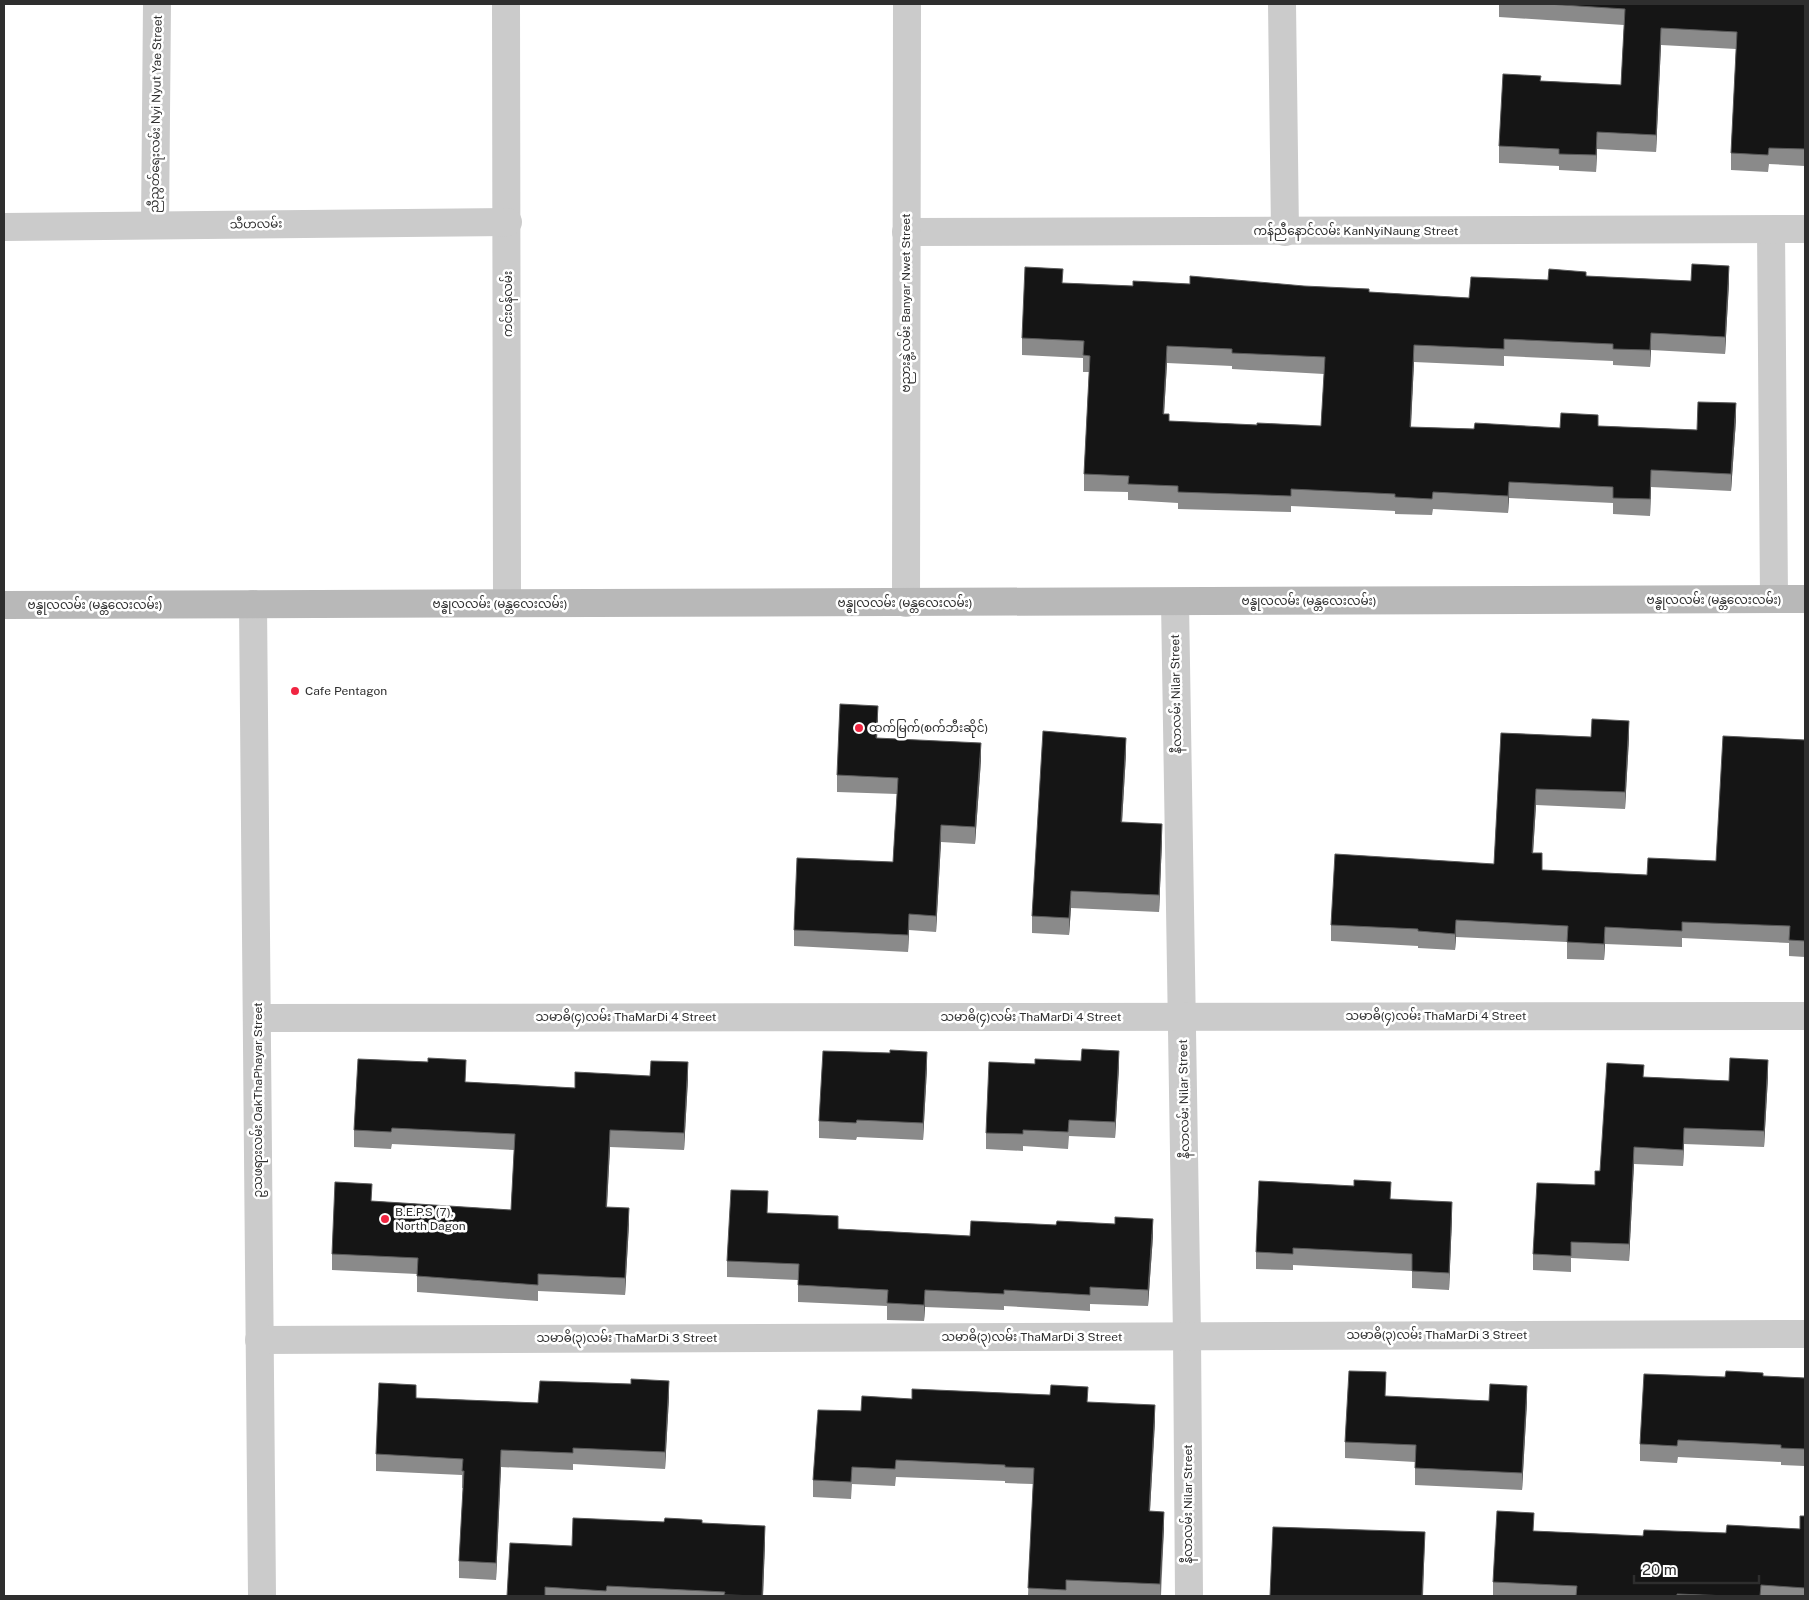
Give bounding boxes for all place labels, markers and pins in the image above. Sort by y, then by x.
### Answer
place label: Cafe Pentagon [305,684,387,698]
marker: Cafe Pentagon [289,685,301,697]
place label: ထက်မြက်(စက်ဘီးဆိုင်) [869,719,988,738]
marker: ထက်မြက်(စက်ဘီးဆိုင်) [853,722,865,734]
place label: B.E.P.S (7), North Dagon [395,1205,466,1233]
marker: B.E.P.S (7), North Dagon [379,1213,391,1225]

